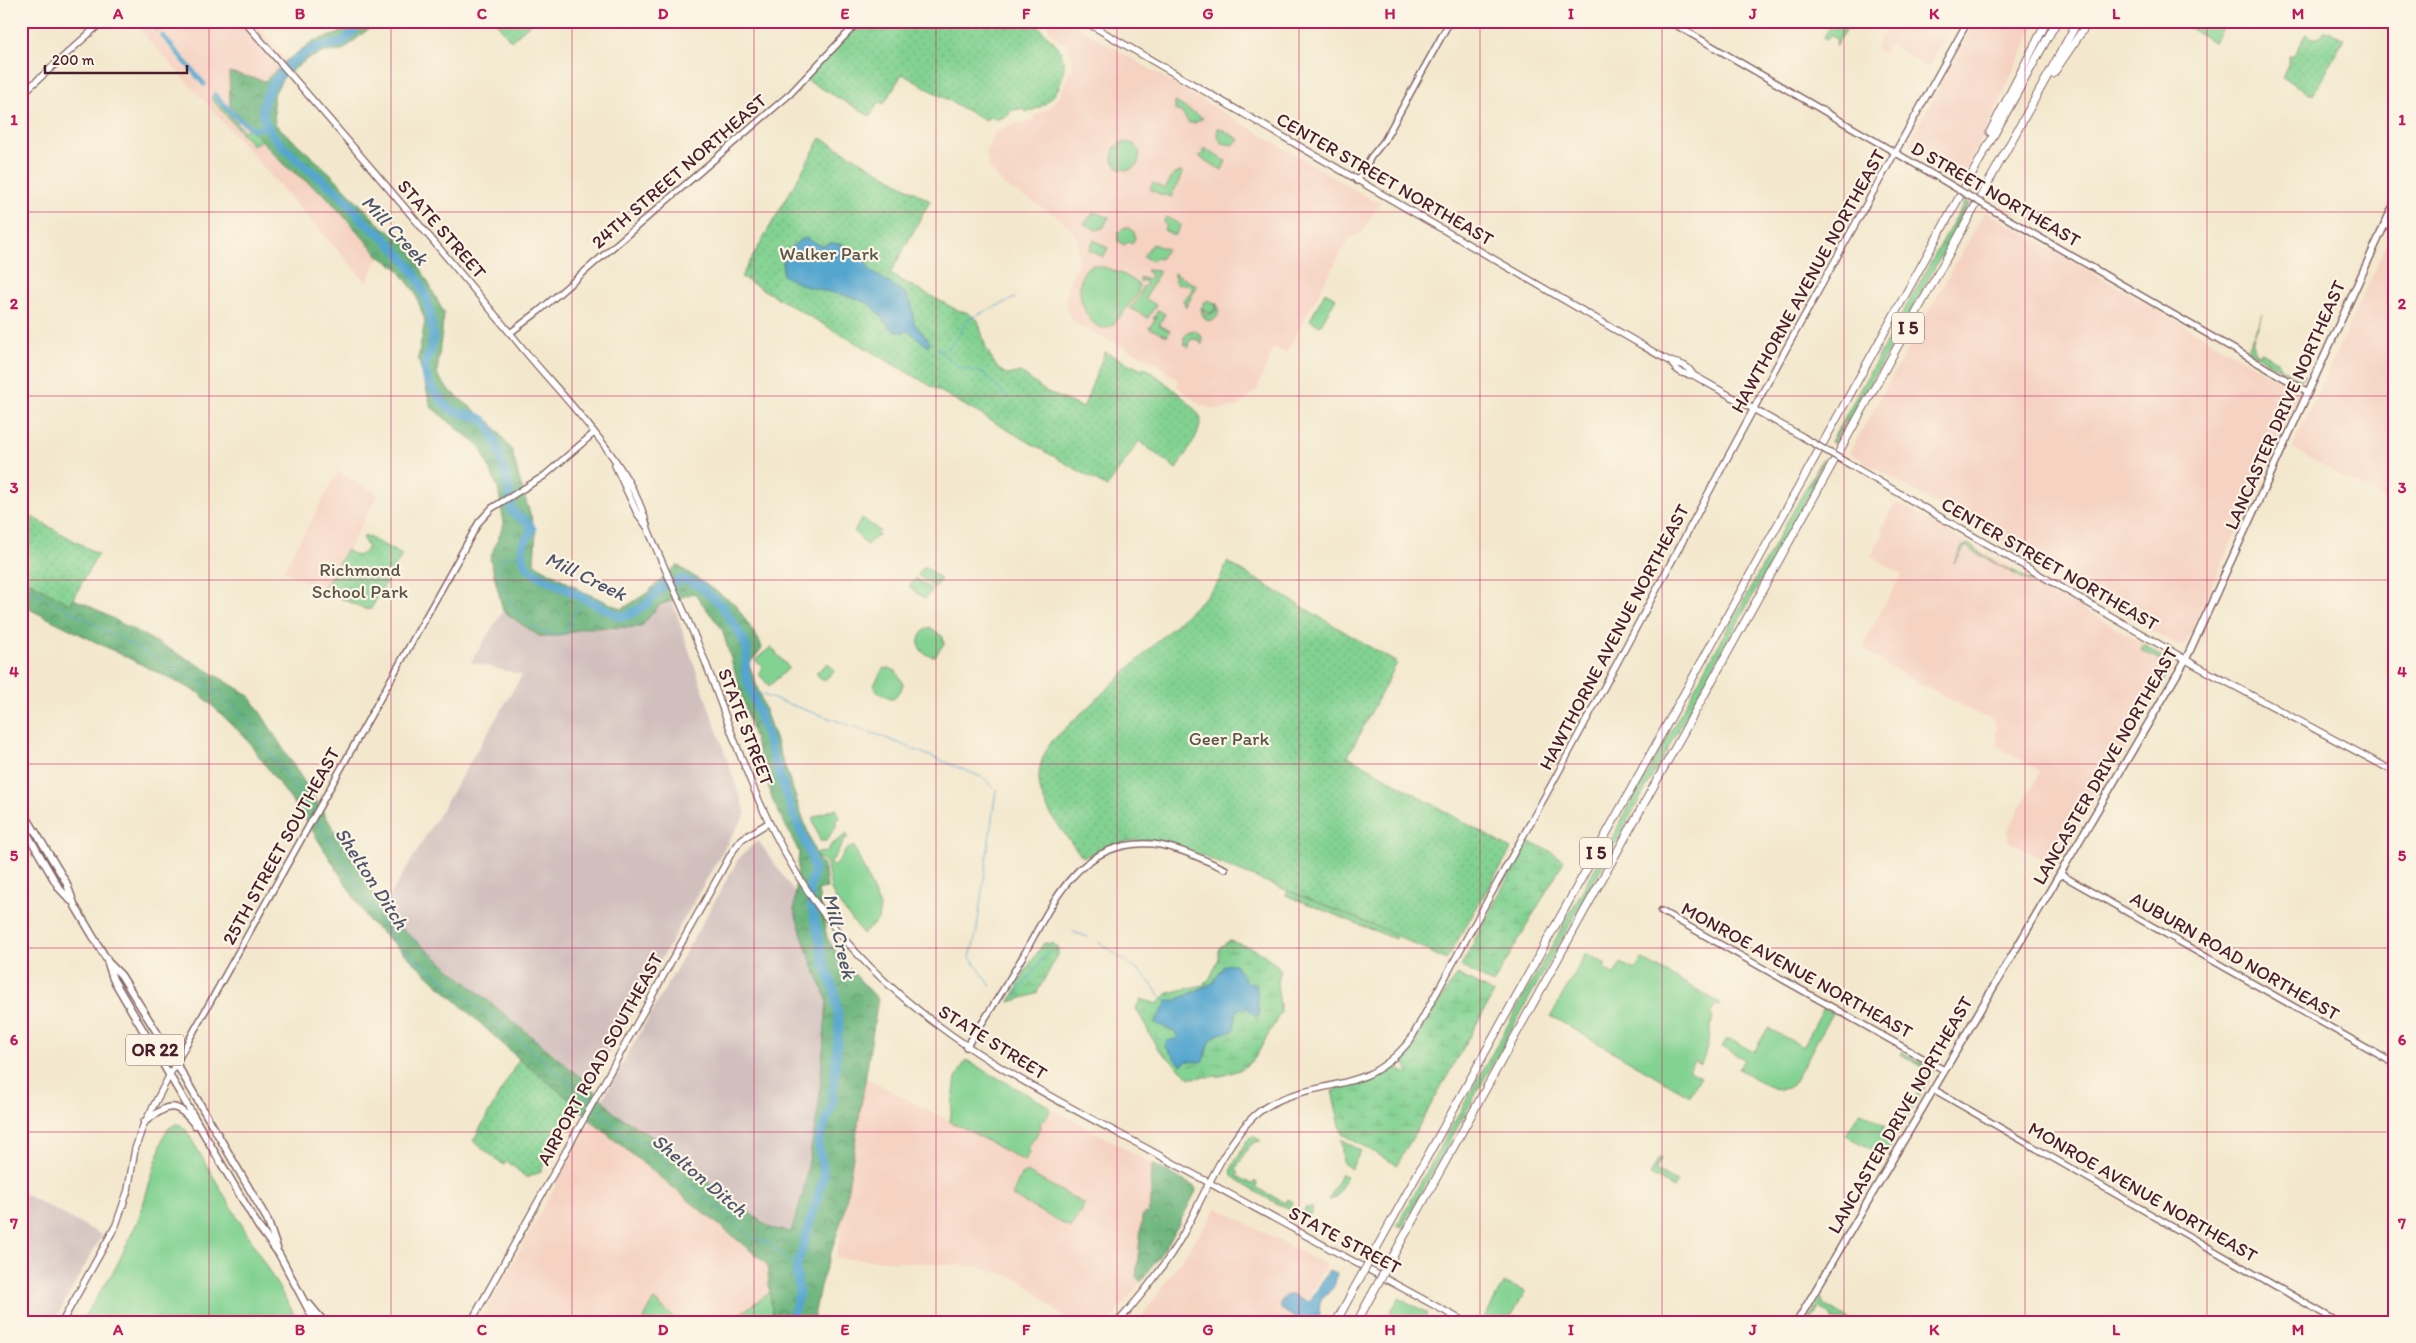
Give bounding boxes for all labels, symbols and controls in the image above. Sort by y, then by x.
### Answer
text: A [112,4,124,23]
text: B [295,4,306,23]
text: C [477,4,488,23]
text: D [658,4,669,23]
text: E [841,4,850,23]
text: F [1022,4,1031,23]
text: G [1202,4,1214,23]
text: H [1384,4,1396,23]
text: I [1568,4,1574,23]
text: J [1748,4,1757,23]
text: K [1929,4,1940,23]
text: L [2112,4,2121,23]
text: M [2292,4,2304,23]
scale bar [45,42,188,74]
text: 200 m [52,51,95,69]
street label: 24TH STREET NORTHEAST [587,88,772,253]
street label: CENTER STREET NORTHEAST [1272,107,1498,251]
text: 1 [10,110,18,129]
text: 1 [2398,110,2406,129]
street label: D STREET NORTHEAST [1907,136,2085,252]
street label: HAWTHORNE AVENUE NORTHEAST [1726,145,1890,417]
street label: STATE STREET [393,175,492,284]
water label: Mill Creek [357,190,435,271]
park label: Walker Park [779,242,879,265]
street label: LANCASTER DRIVE NORTHEAST [2219,276,2351,533]
text: 2 [10,294,19,313]
text: 2 [2398,294,2407,313]
road number: I 5 [1892,312,1924,343]
text: 3 [10,478,19,497]
text: 3 [2398,478,2407,497]
street label: CENTER STREET NORTHEAST [1937,492,2163,636]
street label: HAWTHORNE AVENUE NORTHEAST [1534,500,1694,774]
water label: Mill Creek [542,546,632,607]
park label: Richmond School Park [312,558,408,603]
street label: LANCASTER DRIVE NORTHEAST [2027,643,2183,889]
text: 4 [9,662,19,681]
text: 4 [2397,662,2407,681]
street label: STATE STREET [713,665,779,789]
park label: Geer Park [1189,727,1270,750]
street label: 25TH STREET SOUTHEAST [217,743,345,949]
water label: Shelton Ditch [330,823,414,934]
road number: I 5 [1580,838,1612,868]
text: 5 [10,846,19,865]
text: 5 [2398,846,2407,865]
street label: AUBURN ROAD NORTHEAST [2126,887,2344,1026]
water label: Mill Creek [819,891,862,983]
street label: MONROE AVENUE NORTHEAST [1677,897,1917,1044]
street label: AIRPORT ROAD SOUTHEAST [532,948,668,1169]
street label: LANCASTER DRIVE NORTHEAST [1822,992,1978,1238]
street label: STATE STREET [934,999,1052,1085]
text: 6 [10,1030,19,1049]
text: 6 [2398,1030,2407,1049]
road number: OR 22 [126,1034,184,1066]
street label: MONROE AVENUE NORTHEAST [2024,1117,2262,1267]
water label: Shelton Ditch [648,1128,753,1222]
street label: STATE STREET [1285,1201,1405,1279]
text: 7 [9,1214,18,1233]
text: 7 [2397,1214,2406,1233]
text: A [112,1320,124,1339]
text: B [295,1320,306,1339]
text: C [477,1320,488,1339]
text: D [658,1320,669,1339]
text: E [841,1320,850,1339]
text: F [1022,1320,1031,1339]
text: G [1202,1320,1214,1339]
text: H [1384,1320,1396,1339]
text: I [1568,1320,1574,1339]
text: J [1748,1320,1757,1339]
text: K [1929,1320,1940,1339]
text: L [2112,1320,2121,1339]
text: M [2292,1320,2304,1339]

